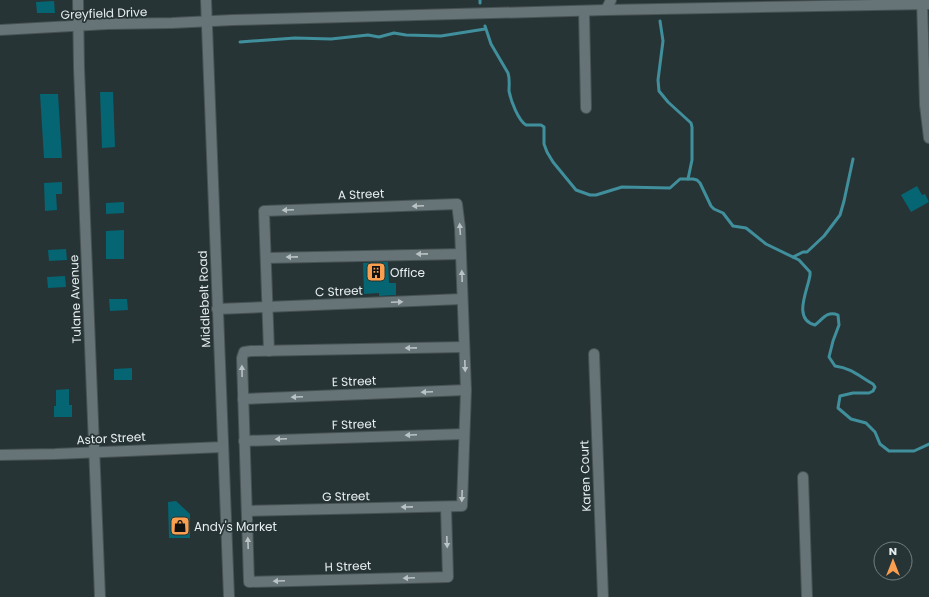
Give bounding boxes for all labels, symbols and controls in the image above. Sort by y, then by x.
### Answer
street label: Greyfield Drive [60,3,148,23]
street label: A Street [337,185,385,203]
one-way arrow [412,202,424,209]
one-way arrow [281,207,294,213]
one-way arrow [457,223,464,235]
street label: Middlebelt Road [194,250,214,348]
one-way arrow [416,251,428,258]
street label: Tulane Avenue [65,254,85,344]
one-way arrow [286,254,298,261]
building icon: Office [365,261,387,283]
place label: Office [390,264,425,281]
one-way arrow [459,269,465,282]
street label: C Street [315,282,363,300]
one-way arrow [391,298,403,305]
one-way arrow [404,345,417,351]
one-way arrow [462,360,469,372]
one-way arrow [239,364,245,377]
street label: E Street [331,372,377,390]
one-way arrow [421,388,433,395]
one-way arrow [291,393,303,400]
street label: F Street [332,415,376,433]
street label: Astor Street [76,428,146,448]
one-way arrow [405,432,417,439]
one-way arrow [275,436,287,443]
street label: Karen Court [575,440,595,512]
street label: G Street [322,487,370,505]
one-way arrow [459,490,465,503]
one-way arrow [401,504,413,511]
shop icon: Andy's Market [169,515,191,537]
place label: Andy's Market [194,518,277,535]
one-way arrow [444,536,450,549]
one-way arrow [244,537,251,549]
north arrow [873,541,913,581]
text: N [889,543,897,559]
street label: H Street [324,557,372,575]
one-way arrow [402,575,415,581]
one-way arrow [272,578,285,584]

